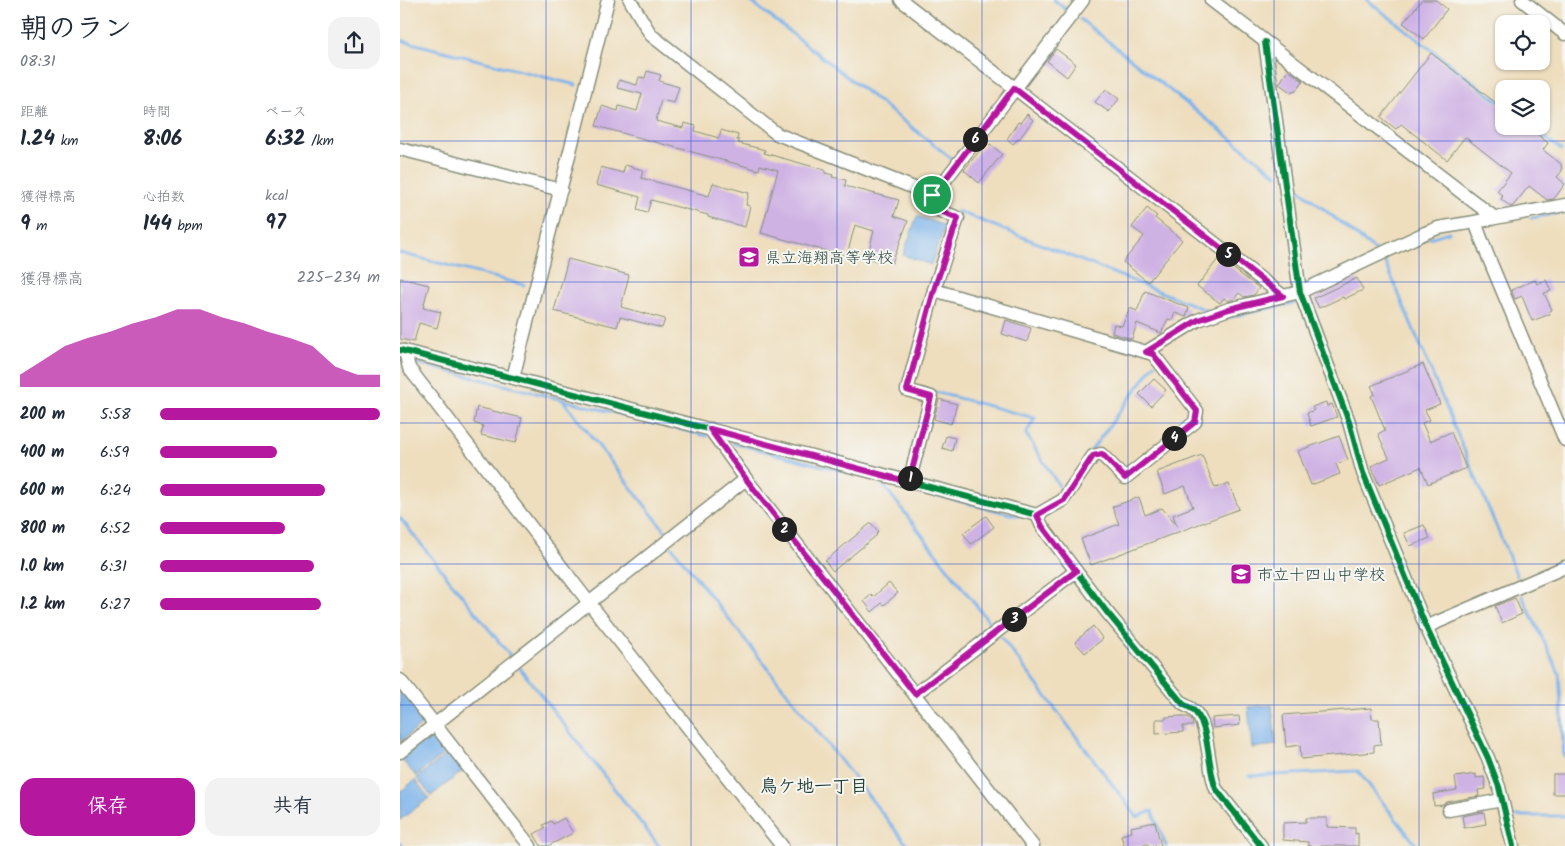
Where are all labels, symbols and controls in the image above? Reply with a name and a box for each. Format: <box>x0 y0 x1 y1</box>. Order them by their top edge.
text: 朝のラン <box>20 7 132 52</box>
map controls <box>1495 15 1550 135</box>
button: locate <box>1495 15 1550 70</box>
button: share <box>328 17 380 69</box>
text: 08:31 <box>20 49 56 74</box>
button: layers <box>1495 80 1550 135</box>
text: 距離 <box>20 101 48 123</box>
text: 時間 <box>143 101 171 123</box>
text: ペース <box>265 101 307 123</box>
text: 1.24 <box>20 123 55 156</box>
text: 8:06 <box>143 123 182 156</box>
text: 6:32 <box>265 123 306 156</box>
pin: 6 <box>962 126 988 152</box>
text: 6 <box>972 128 979 150</box>
text: km <box>55 130 78 152</box>
text: /km <box>306 130 334 152</box>
pin <box>911 174 953 216</box>
icon: arrive <box>918 181 946 209</box>
text: kcal <box>265 185 288 207</box>
text: 獲得標高 <box>20 186 76 208</box>
text: 心拍数 <box>143 186 185 208</box>
text: 97 <box>265 207 286 240</box>
text: 9 <box>20 208 31 241</box>
text: 144 <box>143 208 172 241</box>
text: m <box>31 215 47 237</box>
text: bpm <box>172 215 203 237</box>
pin: 5 <box>1216 242 1240 266</box>
text: 5 <box>1225 243 1232 265</box>
school or university icon: 県立海翔高等学校 <box>737 245 761 269</box>
place label: 県立海翔高等学校 <box>765 246 893 271</box>
text: 225–234 m <box>297 265 380 290</box>
text: 獲得標高 <box>20 267 84 292</box>
text: 200 m <box>20 402 65 427</box>
text: 5:58 <box>100 402 131 427</box>
pin: 4 <box>1162 426 1186 450</box>
text: 4 <box>1171 427 1178 449</box>
text: 400 m <box>20 440 64 465</box>
text: 6:59 <box>100 440 129 465</box>
pin: 1 <box>898 466 922 490</box>
text: 1 <box>908 467 913 489</box>
text: 600 m <box>20 478 64 503</box>
text: 6:24 <box>100 478 131 503</box>
text: 800 m <box>20 516 65 541</box>
text: 6:52 <box>100 516 131 541</box>
pin: 2 <box>772 516 796 542</box>
text: 2 <box>780 518 789 540</box>
text: 1.0 km <box>20 554 64 579</box>
text: 6:31 <box>100 554 127 579</box>
school or university icon: 市立十四山中学校 <box>1229 562 1253 586</box>
place label: 市立十四山中学校 <box>1257 563 1385 588</box>
text: 1.2 km <box>20 592 65 617</box>
text: 6:27 <box>100 592 130 617</box>
pin: 3 <box>1002 606 1026 632</box>
text: 3 <box>1011 608 1018 630</box>
district label: 鳥ケ地一丁目 <box>760 773 868 802</box>
button: 保存 <box>20 778 195 836</box>
button: 共有 <box>205 778 380 836</box>

